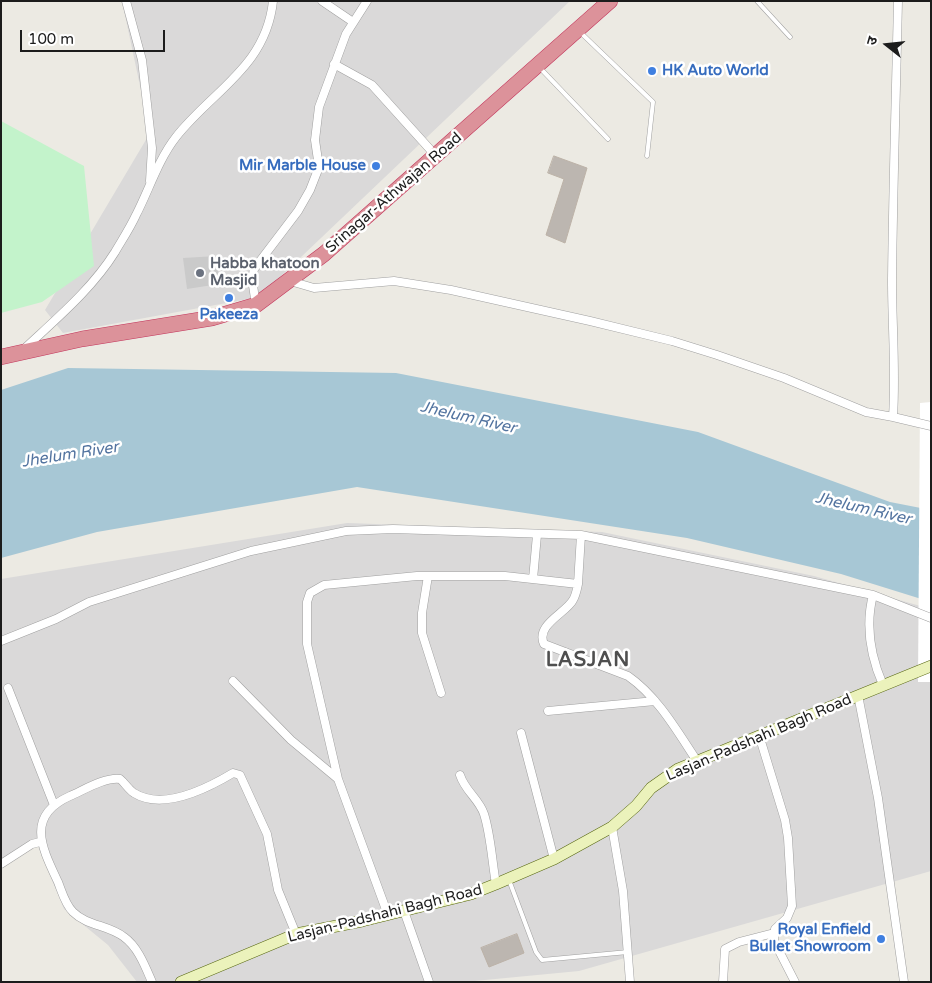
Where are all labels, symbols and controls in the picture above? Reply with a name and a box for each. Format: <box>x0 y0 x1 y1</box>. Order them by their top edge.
scale bar <box>22 20 168 52</box>
north arrow <box>862 20 912 70</box>
text: 100 m <box>28 30 74 48</box>
text: उ <box>863 34 881 47</box>
place label: HK Auto World <box>662 62 769 80</box>
marker: HK Auto World <box>646 65 658 77</box>
street label: Srinagar-Athwajan Road <box>322 129 466 257</box>
place label: Mir Marble House <box>239 157 366 175</box>
marker: Mir Marble House <box>370 160 382 172</box>
place label: Habba khatoon Masjid <box>210 255 320 290</box>
marker: Habba khatoon Masjid <box>194 267 206 279</box>
marker: Pakeeza <box>223 292 235 304</box>
place label: Pakeeza <box>199 306 259 324</box>
water label: Jhelum River <box>418 398 518 438</box>
water label: Jhelum River <box>20 438 120 472</box>
water label: Jhelum River <box>813 489 913 529</box>
district label: LASJAN <box>545 649 631 673</box>
street label: Lasjan-Padshahi Bagh Road <box>663 691 855 785</box>
street label: Lasjan-Padshahi Bagh Road <box>286 881 484 947</box>
place label: Royal Enfield Bullet Showroom <box>749 921 871 956</box>
marker: Royal Enfield Bullet Showroom <box>875 933 887 945</box>

